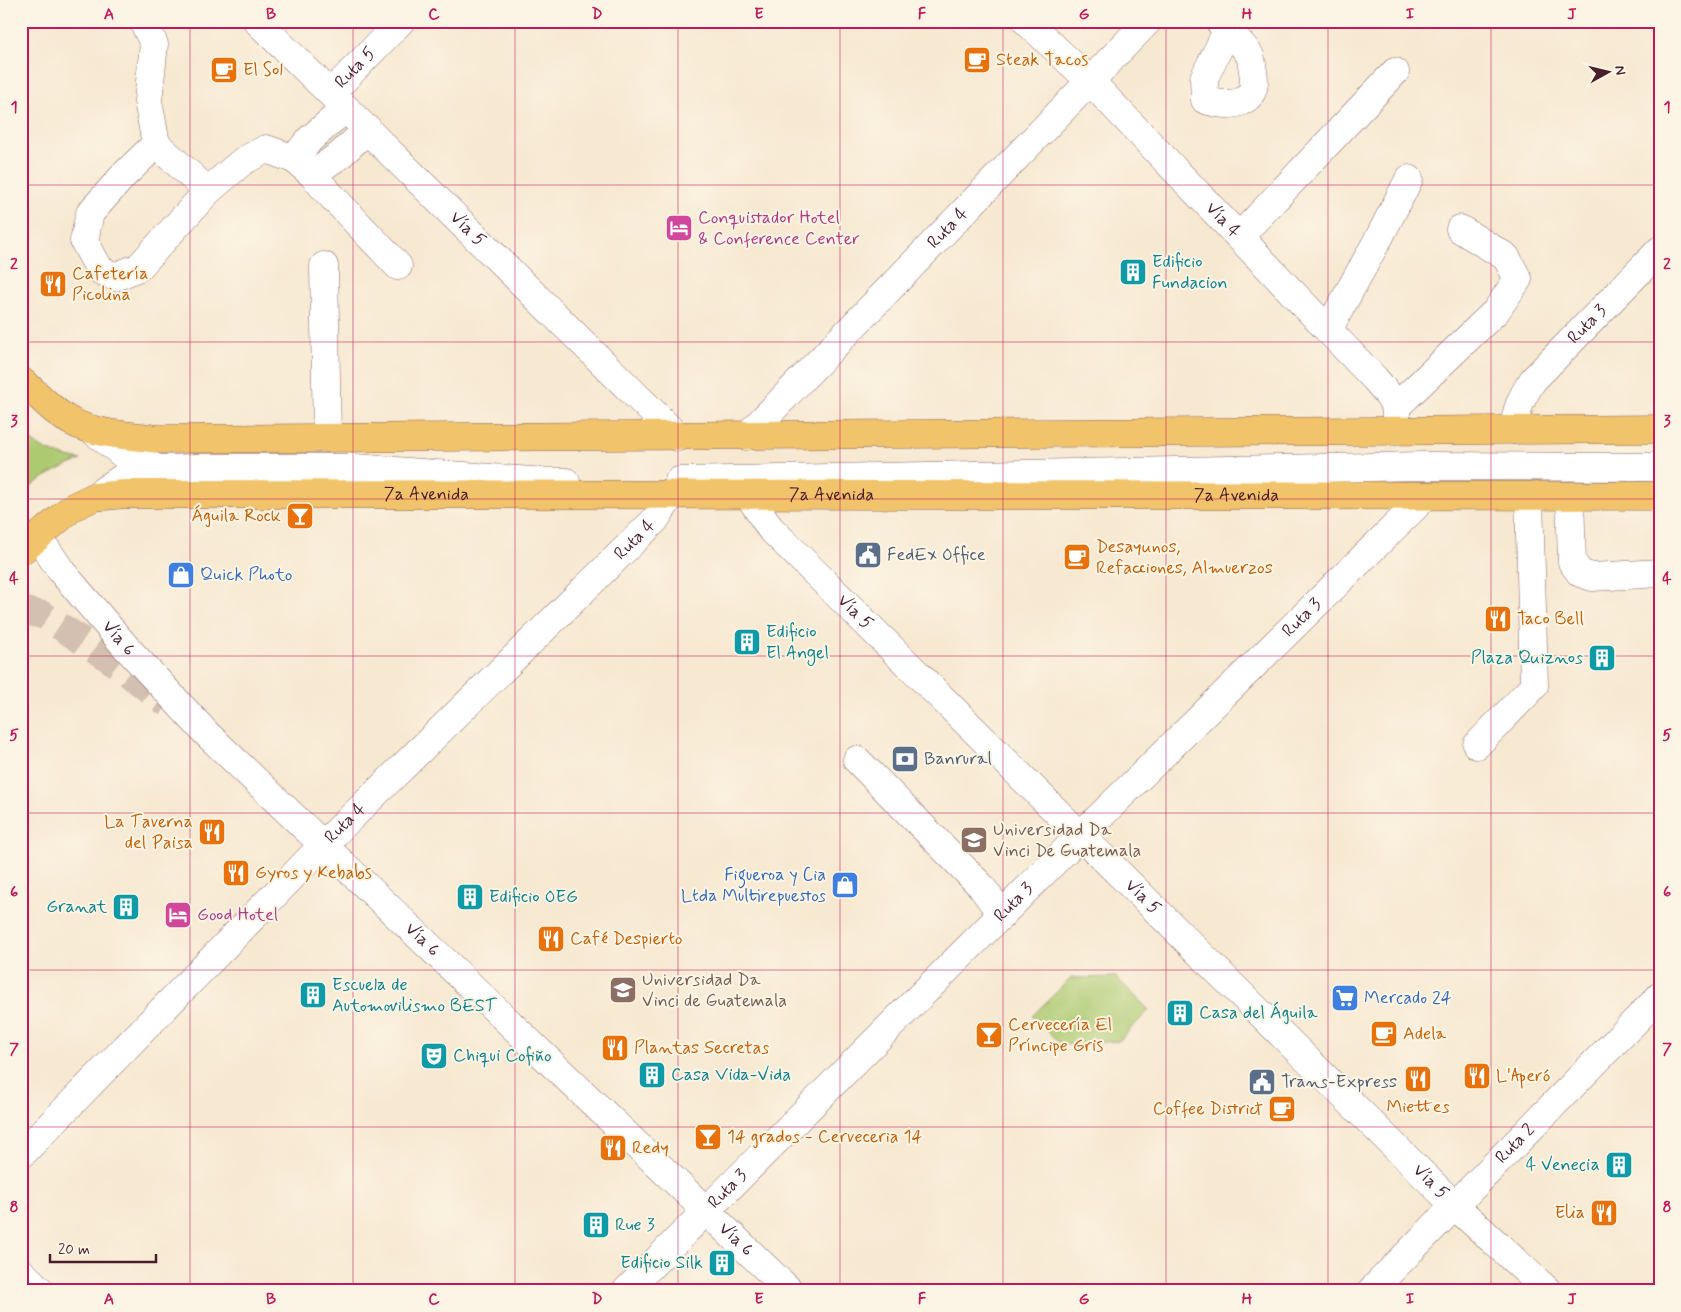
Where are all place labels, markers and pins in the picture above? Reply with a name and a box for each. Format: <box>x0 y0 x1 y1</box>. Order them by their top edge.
cafe icon: Steak Tacos <box>962 45 992 75</box>
place label: Steak Tacos <box>996 48 1088 72</box>
cafe icon: El Sol <box>209 55 239 85</box>
place label: El Sol <box>243 58 283 82</box>
place label: Conquistador Hotel & Conference Center <box>698 206 860 251</box>
hotel icon: Conquistador Hotel & Conference Center <box>664 213 694 243</box>
place label: Edificio Fundacion <box>1152 250 1228 295</box>
building icon: Edificio Fundacion <box>1118 257 1148 287</box>
place label: Cafetería Picolina <box>72 262 149 307</box>
restaurant icon: Cafetería Picolina <box>38 269 68 299</box>
bar icon: Águila Rock <box>285 501 315 531</box>
place label: Águila Rock <box>192 504 281 528</box>
place label: Desayunos, Refacciones, Almuerzos <box>1096 535 1273 580</box>
public building icon: FedEx Office <box>853 540 883 570</box>
cafe icon: Desayunos, Refacciones, Almuerzos <box>1062 542 1092 572</box>
place label: FedEx Office <box>887 543 986 567</box>
shop icon: Quick Photo <box>166 560 196 590</box>
place label: Quick Photo <box>200 563 293 587</box>
restaurant icon: Taco Bell <box>1483 604 1513 634</box>
place label: Taco Bell <box>1517 607 1584 631</box>
place label: Edificio El Angel <box>766 620 829 666</box>
building icon: Edificio El Angel <box>732 627 762 657</box>
building icon: Plaza Quiznos <box>1587 643 1617 673</box>
place label: Plaza Quiznos <box>1471 646 1583 670</box>
bank icon: Banrural <box>890 744 920 774</box>
place label: Banrural <box>924 747 992 771</box>
place label: La Taverna del Paisa <box>104 810 193 855</box>
restaurant icon: La Taverna del Paisa <box>197 817 227 847</box>
place label: Universidad Da Vinci De Guatemala <box>993 818 1141 863</box>
school or university icon: Universidad Da Vinci De Guatemala <box>959 825 989 855</box>
restaurant icon: Gyros y Kebabs <box>221 858 251 888</box>
place label: Gyros y Kebabs <box>255 861 372 885</box>
place label: Figueroa y Cia Ltda Multirepuestos <box>681 863 826 908</box>
shop icon: Figueroa y Cia Ltda Multirepuestos <box>830 870 860 900</box>
building icon: Edificio OEG <box>455 882 485 912</box>
place label: Edificio OEG <box>489 885 578 909</box>
building icon: Granat <box>111 892 141 922</box>
place label: Granat <box>46 895 107 919</box>
hotel icon: Good Hotel <box>163 900 193 930</box>
place label: Good Hotel <box>197 903 278 927</box>
restaurant icon: Café Despierto <box>536 924 566 954</box>
place label: Café Despierto <box>570 927 683 951</box>
place label: Universidad Da Vinci de Guatemala <box>642 968 787 1013</box>
place label: Escuela de Automovilismo BEST <box>332 973 497 1018</box>
school or university icon: Universidad Da Vinci de Guatemala <box>608 975 638 1005</box>
building icon: Escuela de Automovilismo BEST <box>298 980 328 1010</box>
supermarket icon: Mercado 24 <box>1330 983 1360 1013</box>
place label: Mercado 24 <box>1364 986 1452 1010</box>
building icon: Casa del Águila <box>1165 998 1195 1028</box>
place label: Casa del Águila <box>1199 1001 1318 1025</box>
place label: Cervecería El Príncipe Gris <box>1008 1013 1112 1058</box>
cafe icon: Adela <box>1369 1019 1399 1049</box>
bar icon: Cervecería El Príncipe Gris <box>974 1020 1004 1050</box>
place label: Adela <box>1403 1022 1447 1046</box>
restaurant icon: Plantas Secretas <box>600 1033 630 1063</box>
place label: Plantas Secretas <box>634 1036 769 1060</box>
theatre icon: Chiqui Cofiño <box>419 1041 449 1071</box>
place label: Chiqui Cofiño <box>453 1044 552 1068</box>
building icon: Casa Vida-Vida <box>637 1060 667 1090</box>
restaurant icon: L'Aperó <box>1462 1061 1492 1091</box>
place label: Casa Vida-Vida <box>671 1063 791 1087</box>
restaurant icon: Miettes <box>1403 1064 1433 1094</box>
place label: L'Aperó <box>1496 1064 1550 1089</box>
public building icon: Trans-Express <box>1247 1067 1277 1097</box>
place label: Trans-Express <box>1281 1070 1397 1094</box>
cafe icon: Coffee District <box>1267 1094 1297 1124</box>
place label: Miettes <box>1386 1095 1450 1119</box>
place label: Coffee District <box>1153 1097 1264 1121</box>
bar icon: 14 grados - Cerveceria 14 <box>693 1122 723 1152</box>
place label: 14 grados - Cerveceria 14 <box>727 1125 923 1149</box>
restaurant icon: Redy <box>598 1133 628 1163</box>
place label: Redy <box>632 1136 669 1160</box>
building icon: 4 Venecia <box>1604 1150 1634 1180</box>
place label: 4 Venecia <box>1526 1153 1600 1177</box>
restaurant icon: Elia <box>1589 1198 1619 1228</box>
place label: Elia <box>1555 1201 1585 1225</box>
building icon: Rue 3 <box>581 1210 611 1240</box>
place label: Rue 3 <box>615 1213 655 1237</box>
building icon: Edificio Silk <box>707 1248 737 1278</box>
place label: Edificio Silk <box>620 1251 703 1275</box>

